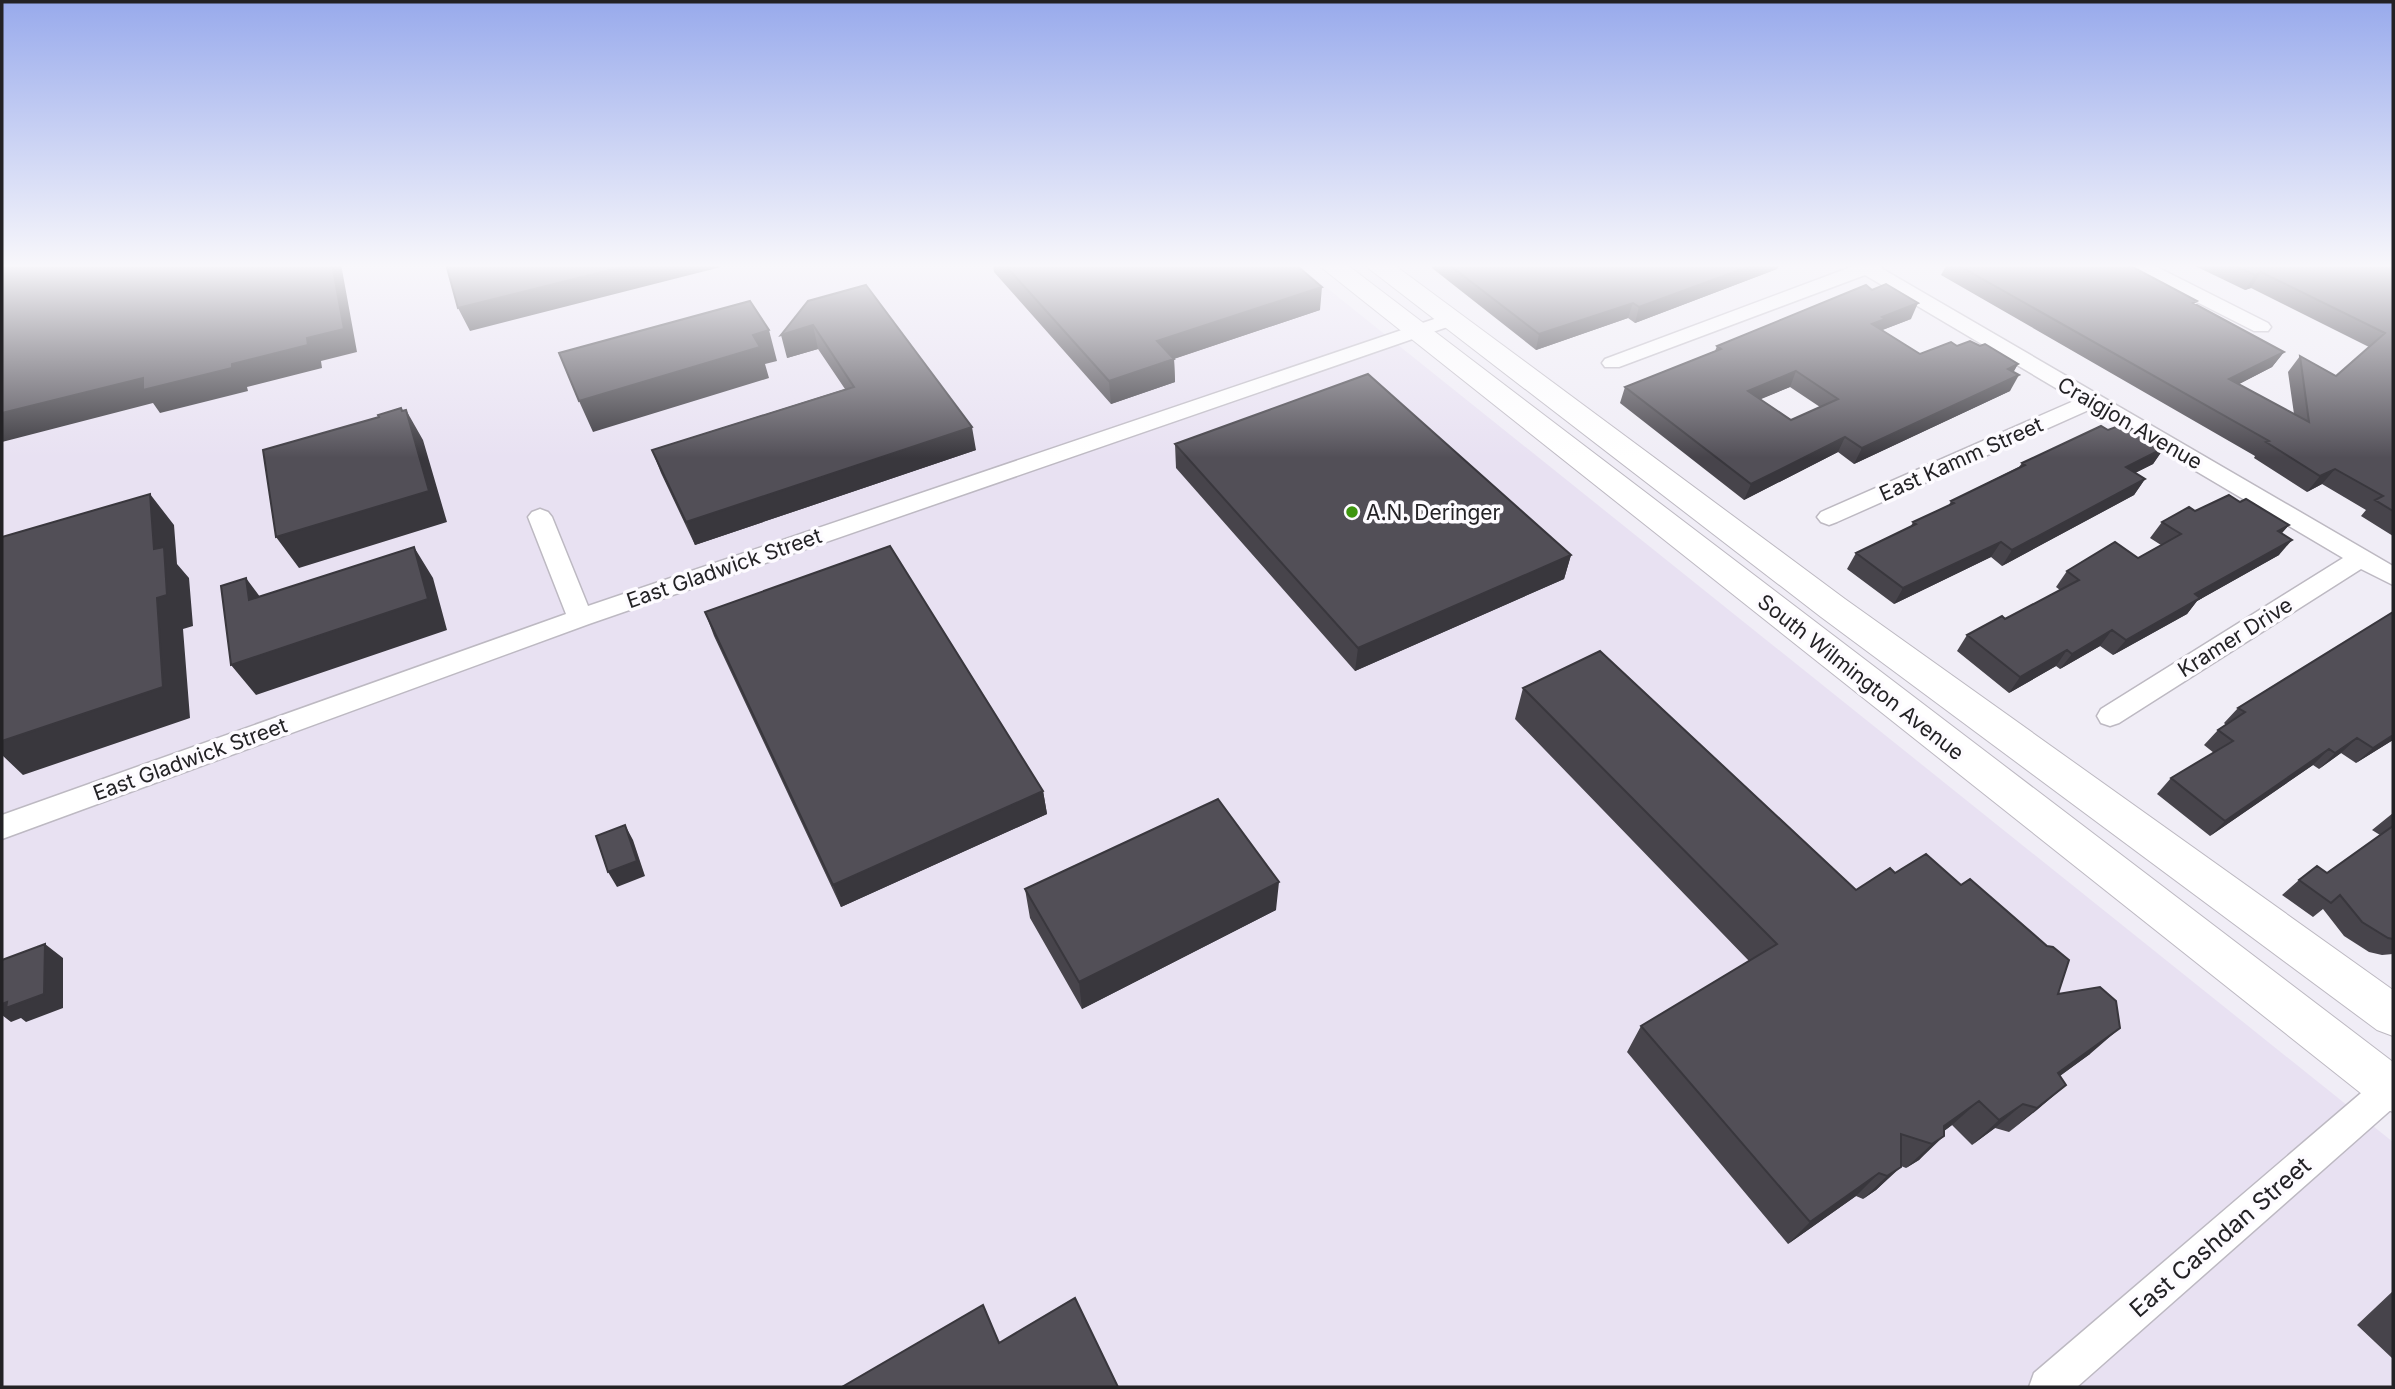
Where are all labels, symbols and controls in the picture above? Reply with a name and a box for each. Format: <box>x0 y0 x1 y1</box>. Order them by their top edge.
street label: Craigjon Avenue <box>2053 371 2207 475</box>
street label: East Kamm Street <box>1875 412 2047 506</box>
place label: A.N. Deringer <box>1366 500 1501 525</box>
marker: A.N. Deringer <box>1344 504 1360 520</box>
street label: East Gladwick Street <box>623 523 825 613</box>
street label: South Wilmington Avenue <box>1753 589 1969 765</box>
street label: Kramer Drive <box>2173 592 2297 682</box>
street label: East Gladwick Street <box>90 712 291 806</box>
street label: East Cashdan Street <box>2124 1151 2316 1323</box>

